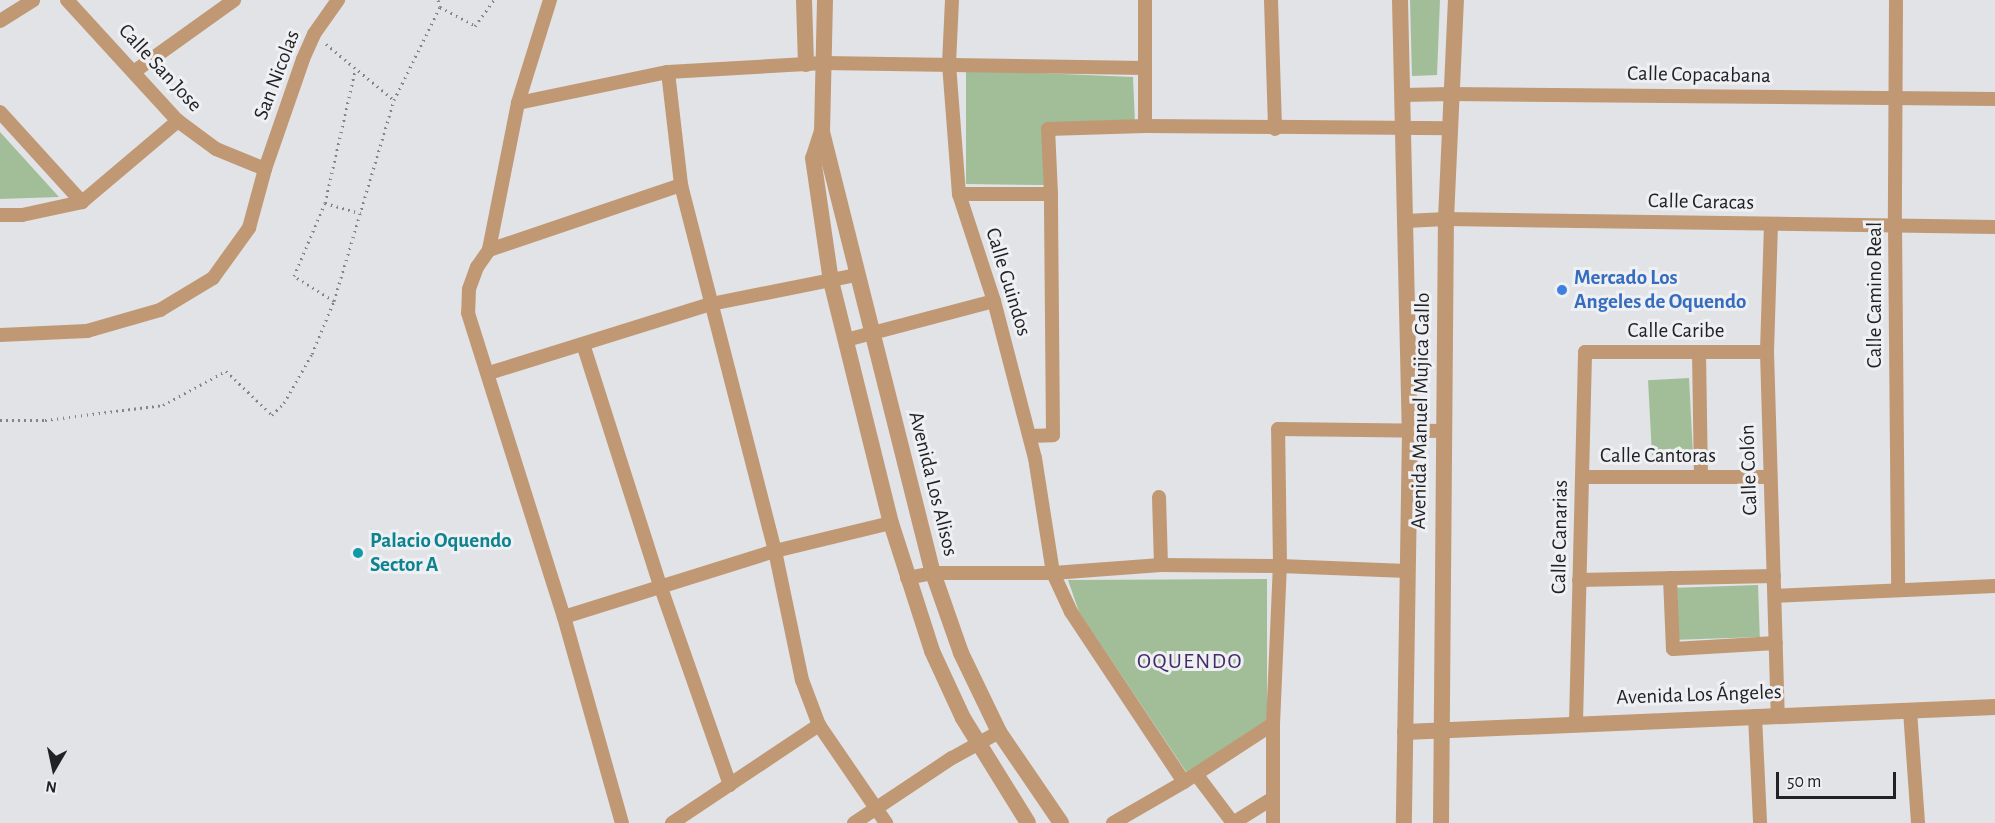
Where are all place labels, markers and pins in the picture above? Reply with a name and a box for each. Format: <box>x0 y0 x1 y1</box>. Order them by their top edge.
place label: Mercado Los Angeles de Oquendo <box>1574 265 1746 315</box>
marker: Mercado Los Angeles de Oquendo <box>1555 283 1569 297</box>
place label: Palacio Oquendo Sector A <box>370 528 512 578</box>
marker: Palacio Oquendo Sector A <box>351 546 365 560</box>

